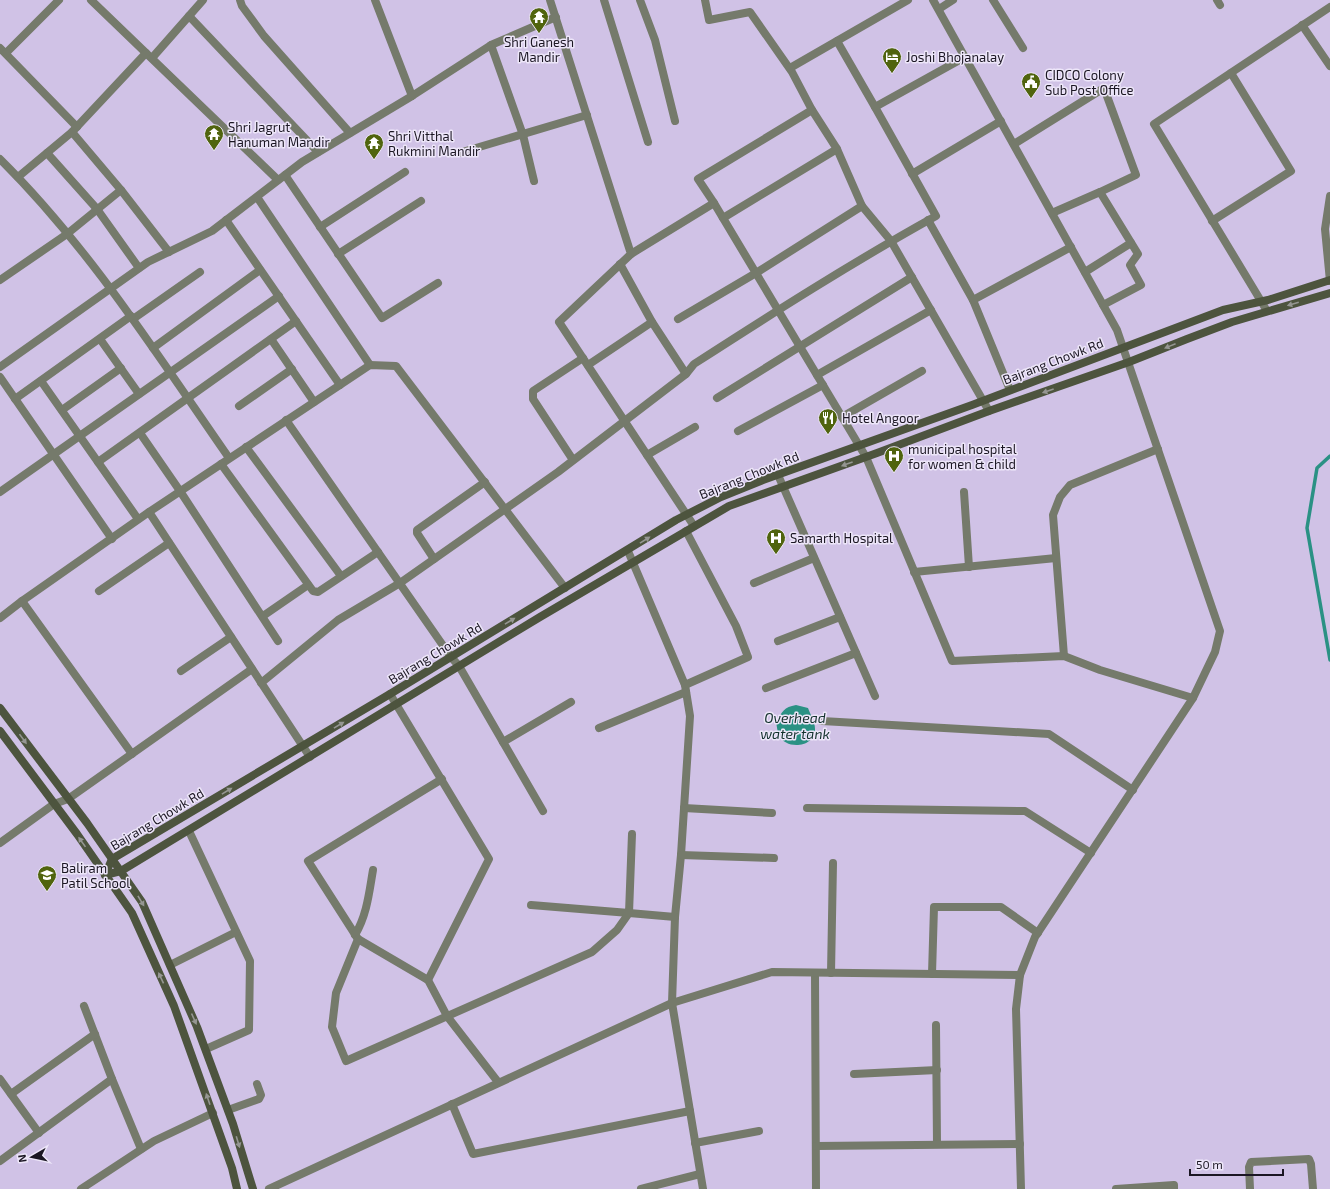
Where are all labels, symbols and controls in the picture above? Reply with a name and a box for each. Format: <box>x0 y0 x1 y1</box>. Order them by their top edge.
temple icon: Shri Ganesh Mandir <box>528 6 550 34</box>
place label: Shri Ganesh Mandir <box>504 34 574 65</box>
hotel icon: Joshi Bhojanalay <box>881 46 903 74</box>
place label: Joshi Bhojanalay <box>906 49 1004 65</box>
place label: CIDCO Colony Sub Post Office <box>1045 67 1133 98</box>
public building icon: CIDCO Colony Sub Post Office <box>1020 71 1042 99</box>
place label: Shri Jagrut Hanuman Mandir <box>228 119 330 150</box>
temple icon: Shri Jagrut Hanuman Mandir <box>203 123 225 151</box>
place label: Shri Vitthal Rukmini Mandir <box>388 128 480 159</box>
temple icon: Shri Vitthal Rukmini Mandir <box>363 132 385 160</box>
one-way arrow <box>1286 301 1298 307</box>
street label: Bajrang Chowk Rd <box>1000 334 1106 388</box>
one-way arrow <box>1163 343 1175 349</box>
one-way arrow <box>1041 388 1053 394</box>
restaurant icon: Hotel Angoor <box>817 407 839 435</box>
place label: Hotel Angoor <box>842 410 919 426</box>
place label: municipal hospital for women & child <box>908 441 1017 472</box>
hospital icon: municipal hospital for women & child <box>883 445 905 473</box>
street label: Bajrang Chowk Rd <box>697 448 801 502</box>
one-way arrow <box>840 461 852 467</box>
hospital icon: Samarth Hospital <box>765 527 787 555</box>
place label: Samarth Hospital <box>790 530 893 546</box>
one-way arrow <box>639 536 651 543</box>
one-way arrow <box>504 618 516 625</box>
street label: Bajrang Chowk Rd <box>385 619 485 687</box>
water label: Overhead water tank <box>760 709 830 742</box>
one-way arrow <box>333 721 345 728</box>
one-way arrow <box>19 734 27 745</box>
street label: Bajrang Chowk Rd <box>107 785 207 853</box>
one-way arrow <box>221 788 233 795</box>
one-way arrow <box>78 836 86 847</box>
place label: Baliram Patil School <box>61 860 130 891</box>
school or university icon: Baliram Patil School <box>36 864 58 892</box>
one-way arrow <box>137 895 144 907</box>
one-way arrow <box>158 972 164 983</box>
one-way arrow <box>191 1014 197 1025</box>
one-way arrow <box>205 1092 211 1104</box>
one-way arrow <box>235 1136 241 1148</box>
north arrow <box>12 1137 52 1177</box>
scale bar <box>1190 1151 1283 1177</box>
text: N <box>15 1154 29 1164</box>
text: 50 m <box>1196 1157 1223 1171</box>

